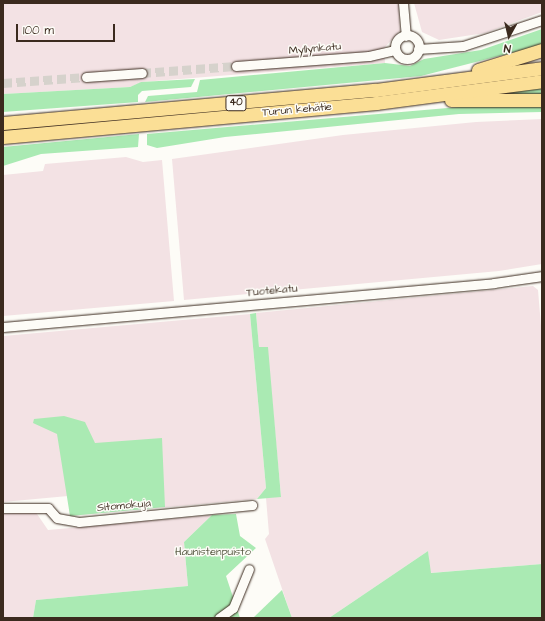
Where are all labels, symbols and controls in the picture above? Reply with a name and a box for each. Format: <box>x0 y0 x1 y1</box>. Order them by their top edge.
scale bar <box>18 16 117 42</box>
north arrow <box>489 16 529 56</box>
text: 100 m <box>23 22 54 39</box>
street label: Myllynkatu <box>288 40 342 58</box>
text: N <box>503 40 512 56</box>
road number: 40 <box>225 95 247 111</box>
street label: Turun kehätie <box>262 100 332 120</box>
street label: Tuotekatu <box>246 282 298 300</box>
street label: Sitomokuja <box>97 497 151 515</box>
park label: Haunistenpuisto <box>175 545 251 559</box>

